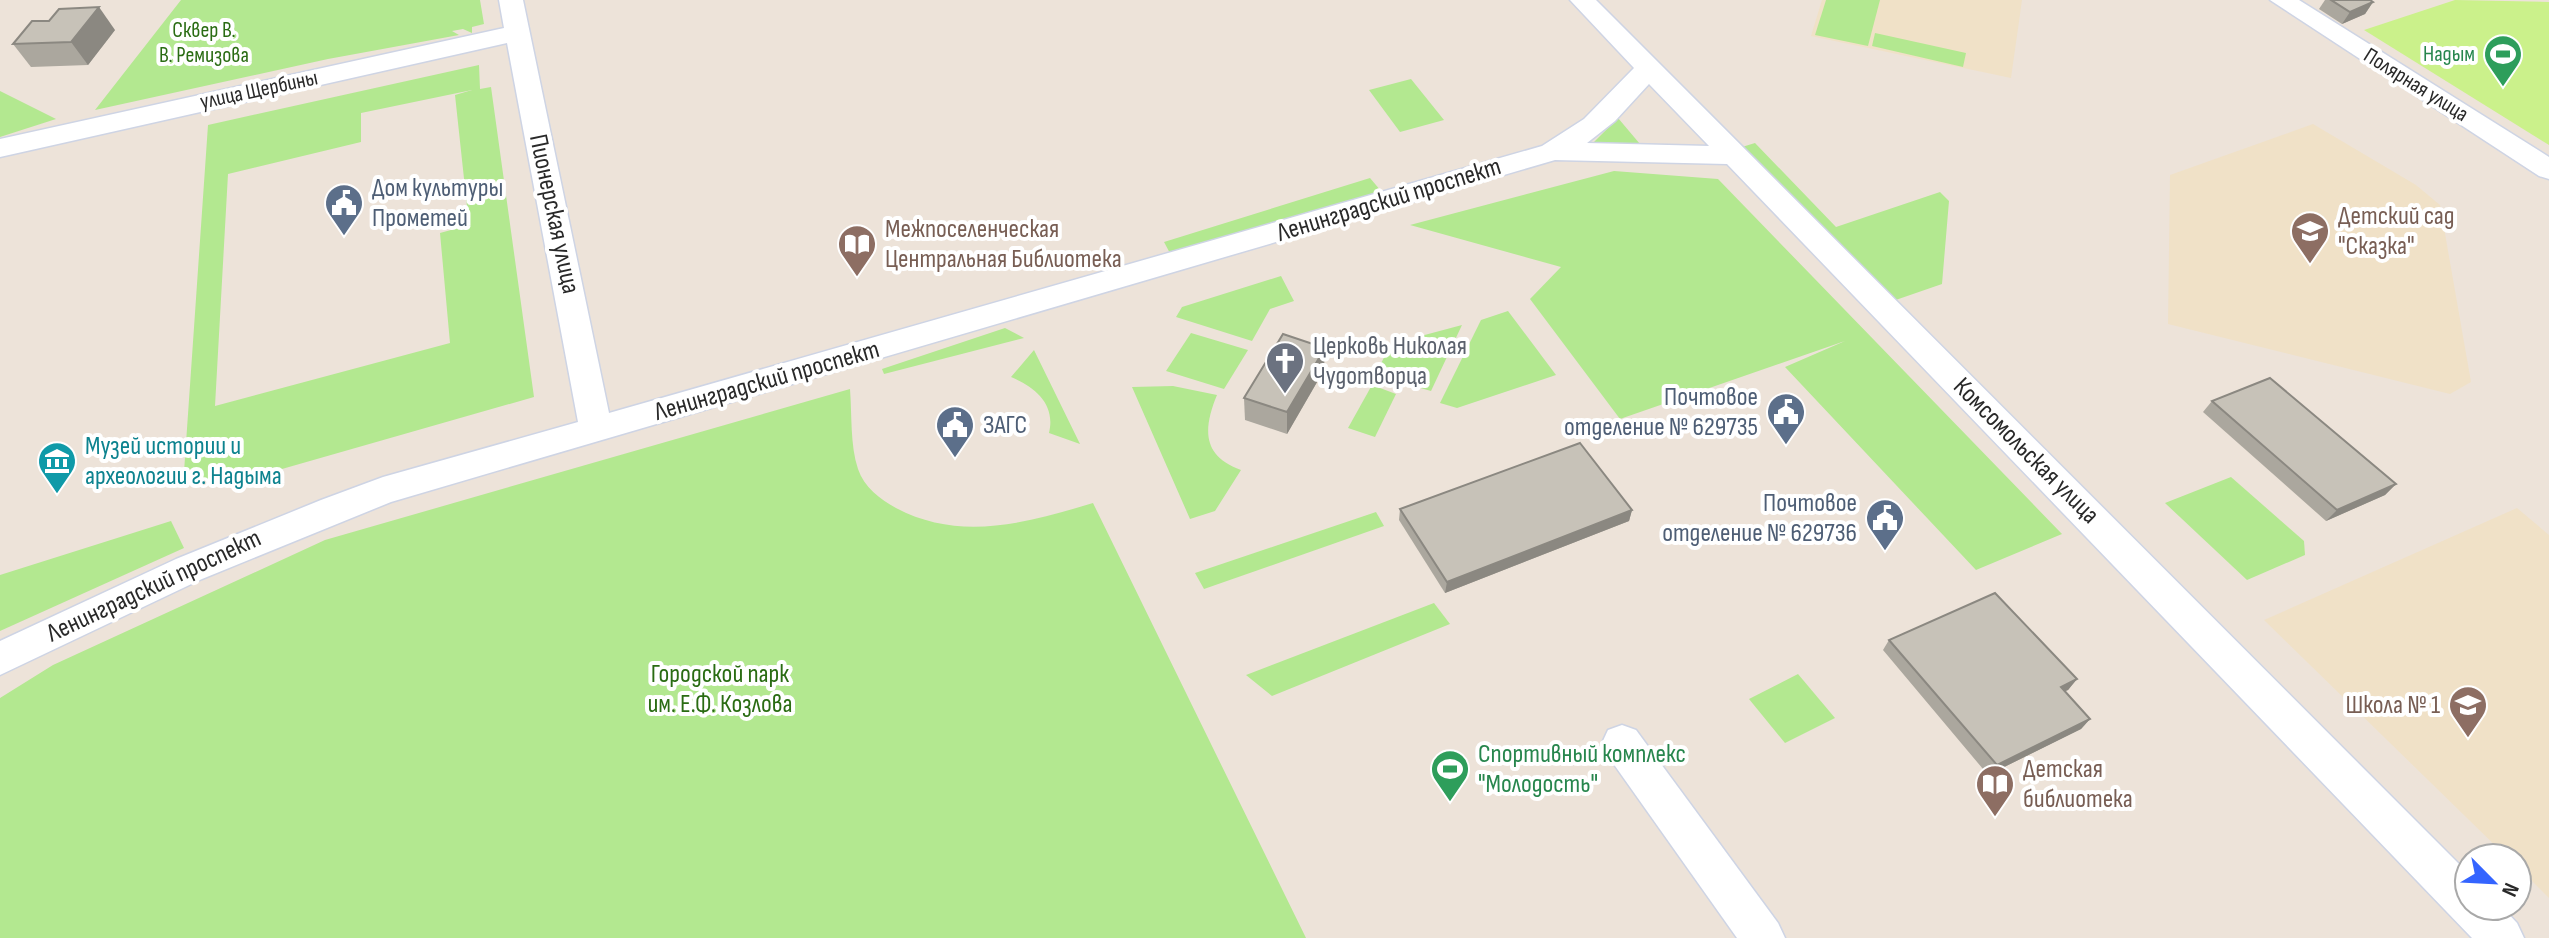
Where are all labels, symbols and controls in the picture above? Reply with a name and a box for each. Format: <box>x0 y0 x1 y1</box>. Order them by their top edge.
park label: Сквер В. В. Ремизова <box>159 17 249 69</box>
sports icon: Надым <box>2482 33 2524 88</box>
place label: Надым <box>2423 41 2475 68</box>
street label: Полярная улица <box>2359 42 2473 128</box>
street label: улица Щербины <box>198 64 320 116</box>
street label: Пионерская улица <box>522 132 586 296</box>
street label: Ленинградский проспект <box>1272 151 1505 249</box>
place label: Дом культуры Прометей <box>372 173 503 234</box>
public building icon: Дом культуры Прометей <box>323 182 365 237</box>
place label: Детский сад "Сказка" <box>2338 201 2455 262</box>
school or university icon: Детский сад "Сказка" <box>2289 210 2331 265</box>
place label: Межпоселенческая Центральная Библиотека <box>885 214 1122 275</box>
library icon: Межпоселенческая Центральная Библиотека <box>836 223 878 278</box>
place label: Церковь Николая Чудотворца <box>1313 331 1467 392</box>
street label: Ленинградский проспект <box>650 334 883 428</box>
church icon: Церковь Николая Чудотворца <box>1264 340 1306 395</box>
street label: Комсомольская улица <box>1947 372 2105 530</box>
place label: Почтовое отделение № 629735 <box>1564 382 1758 443</box>
public building icon: Почтовое отделение № 629735 <box>1765 391 1807 446</box>
public building icon: ЗАГС <box>934 404 976 459</box>
place label: ЗАГС <box>983 410 1027 441</box>
place label: Музей истории и археологии г. Надыма <box>85 431 282 492</box>
museum icon: Музей истории и археологии г. Надыма <box>36 440 78 495</box>
place label: Почтовое отделение № 629736 <box>1662 488 1857 549</box>
public building icon: Почтовое отделение № 629736 <box>1864 497 1906 552</box>
street label: Ленинградский проспект <box>41 523 266 650</box>
park label: Городской парк им. Е.Ф. Козлова <box>647 659 793 720</box>
school or university icon: Школа № 1 <box>2447 684 2489 739</box>
place label: Школа № 1 <box>2345 690 2440 721</box>
place label: Спортивный комплекс "Молодость" <box>1478 739 1686 800</box>
sports icon: Спортивный комплекс "Молодость" <box>1429 748 1471 803</box>
place label: Детская библиотека <box>2023 754 2133 815</box>
library icon: Детская библиотека <box>1974 763 2016 818</box>
north arrow <box>2453 842 2533 922</box>
text: N <box>2495 879 2525 900</box>

